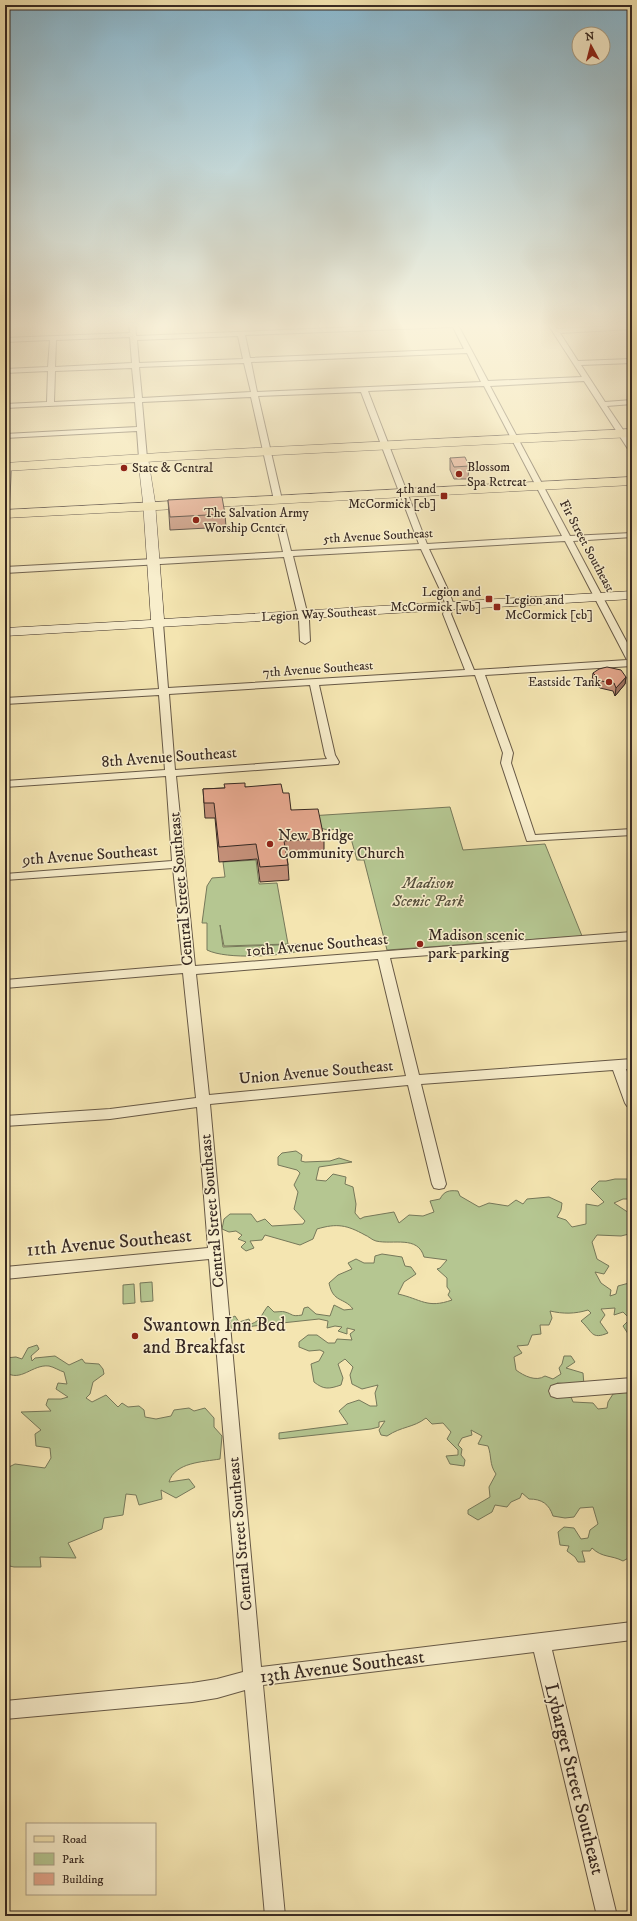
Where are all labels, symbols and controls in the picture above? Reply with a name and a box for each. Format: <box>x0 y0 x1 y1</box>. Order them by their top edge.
north arrow <box>571 26 611 66</box>
text: N <box>585 30 595 45</box>
place label: Blossom Spa Retreat <box>467 459 527 490</box>
place label: State & Central <box>132 460 213 476</box>
marker: State & Central <box>119 463 129 473</box>
marker: Blossom Spa Retreat <box>454 469 464 479</box>
place label: 4th and McCormick [eb] <box>348 481 437 512</box>
marker: 4th and McCormick [eb] <box>439 491 449 501</box>
street label: Fir Street Southeast <box>556 497 618 595</box>
place label: The Salvation Army Worship Center <box>203 505 309 536</box>
marker: The Salvation Army Worship Center <box>191 515 201 525</box>
street label: 5th Avenue Southeast <box>323 525 433 547</box>
place label: Legion and McCormick [wb] <box>390 584 482 615</box>
place label: Legion and McCormick [eb] <box>505 592 593 623</box>
marker: Legion and McCormick [wb] <box>484 594 494 604</box>
marker: Legion and McCormick [eb] <box>492 602 502 612</box>
street label: Legion Way Southeast <box>261 603 377 625</box>
street label: 7th Avenue Southeast <box>262 657 374 681</box>
place label: Eastside Tank <box>528 674 602 690</box>
marker: Eastside Tank <box>604 677 614 687</box>
street label: 8th Avenue Southeast <box>101 742 237 772</box>
street label: Central Street Southeast <box>164 811 198 967</box>
place label: New Bridge Community Church <box>278 825 405 863</box>
marker: New Bridge Community Church <box>265 839 275 849</box>
street label: 9th Avenue Southeast <box>21 840 158 870</box>
park label: Madison Scenic Park <box>391 873 464 911</box>
place label: Madison scenic park parking <box>427 925 525 963</box>
street label: 10th Avenue Southeast <box>245 929 389 961</box>
marker: Madison scenic park parking <box>415 939 425 949</box>
street label: Union Avenue Southeast <box>238 1055 394 1089</box>
street label: Central Street Southeast <box>195 1133 229 1289</box>
street label: 11th Avenue Southeast <box>25 1224 193 1262</box>
place label: Swantown Inn Bed and Breakfast <box>143 1314 286 1359</box>
marker: Swantown Inn Bed and Breakfast <box>130 1331 140 1341</box>
street label: Central Street Southeast <box>223 1456 257 1612</box>
street label: 13th Avenue Southeast <box>258 1645 426 1689</box>
street label: Lybarger Street Southeast <box>539 1681 609 1877</box>
legend <box>26 1823 156 1895</box>
text: Road <box>62 1832 87 1847</box>
text: Park <box>62 1852 84 1867</box>
text: Building <box>62 1872 103 1887</box>

